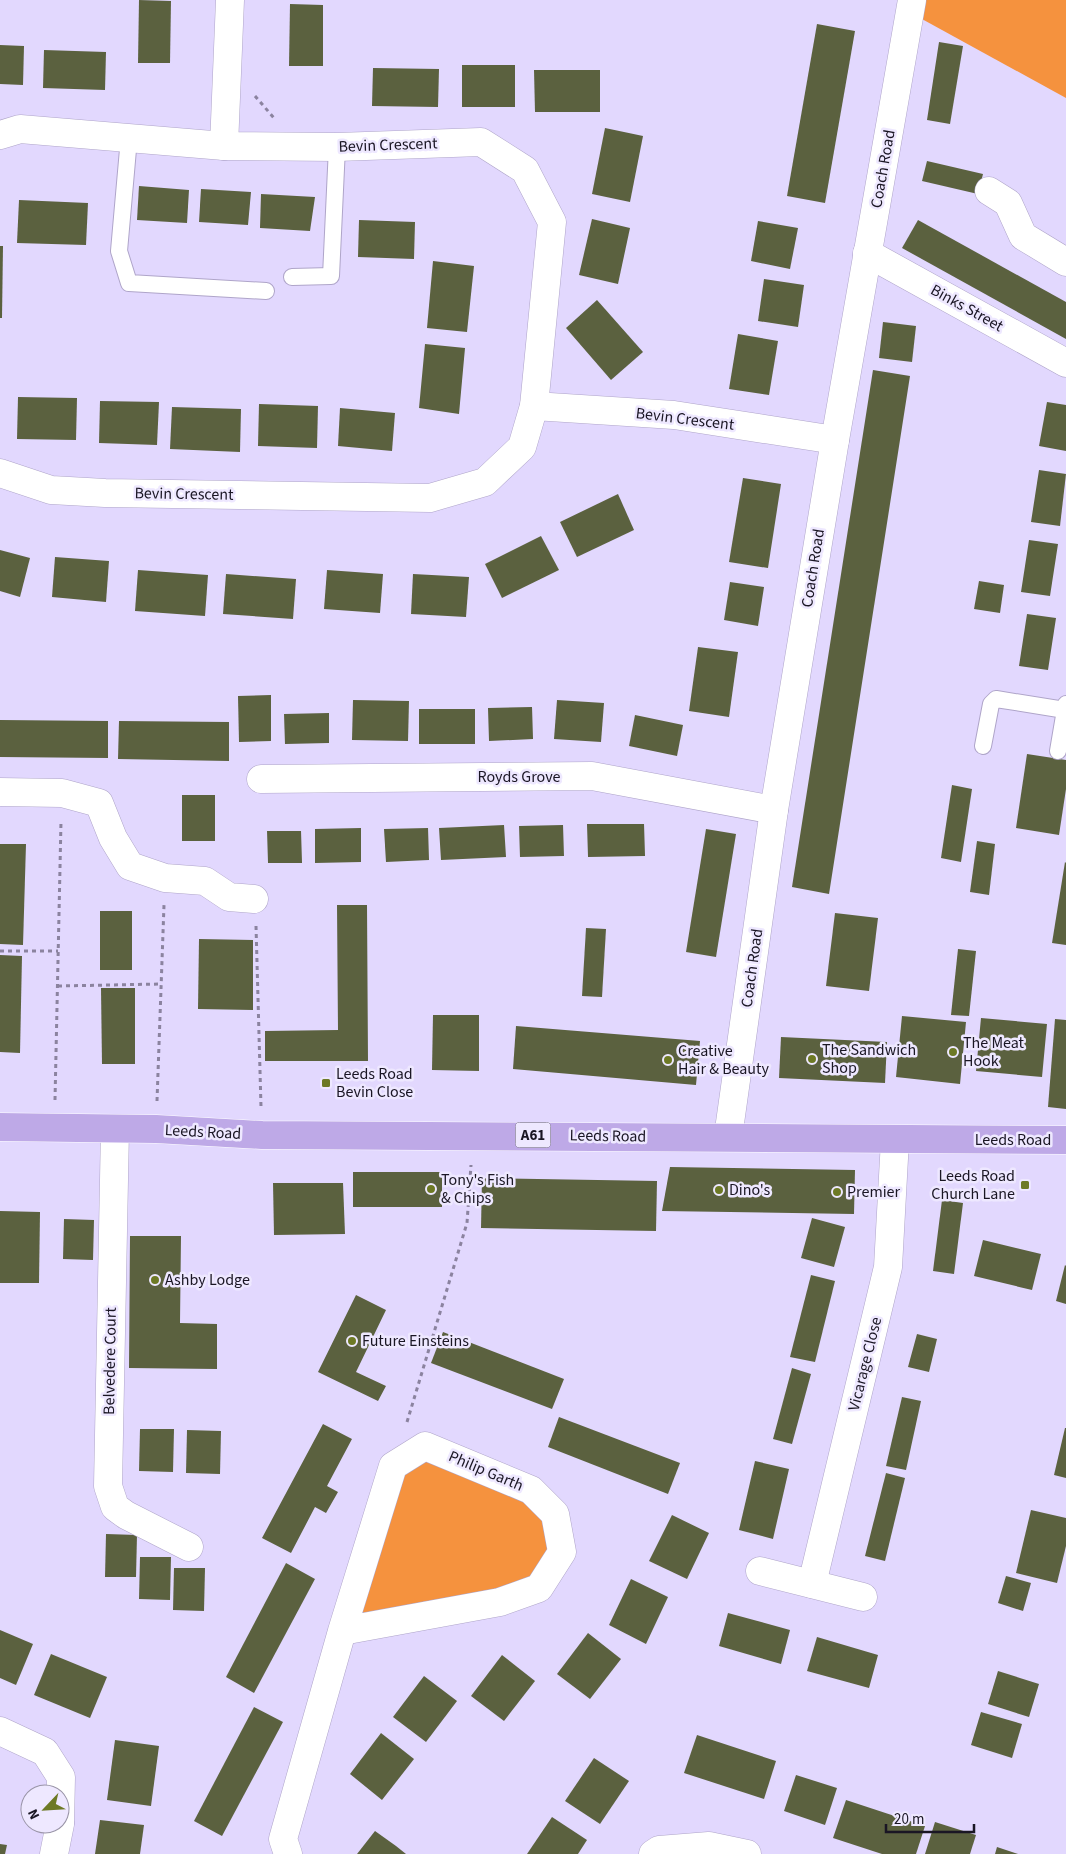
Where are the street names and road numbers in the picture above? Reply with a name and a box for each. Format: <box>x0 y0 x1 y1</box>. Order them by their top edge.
street label: Coach Road <box>865 128 901 210</box>
street label: Bevin Crescent <box>338 132 438 158</box>
street label: Binks Street <box>927 279 1008 337</box>
street label: Bevin Crescent <box>635 402 736 436</box>
street label: Bevin Crescent <box>134 482 234 506</box>
street label: Coach Road <box>796 527 830 609</box>
street label: Royds Grove <box>478 766 561 788</box>
street label: Coach Road <box>736 927 768 1009</box>
street label: Leeds Road <box>164 1119 242 1145</box>
road number: A61 <box>516 1122 550 1148</box>
street label: Leeds Road <box>570 1124 646 1148</box>
street label: Leeds Road <box>975 1129 1051 1151</box>
street label: Belvedere Court <box>98 1306 122 1415</box>
street label: Vicarage Close <box>843 1315 887 1413</box>
street label: Philip Garth <box>445 1445 527 1497</box>

